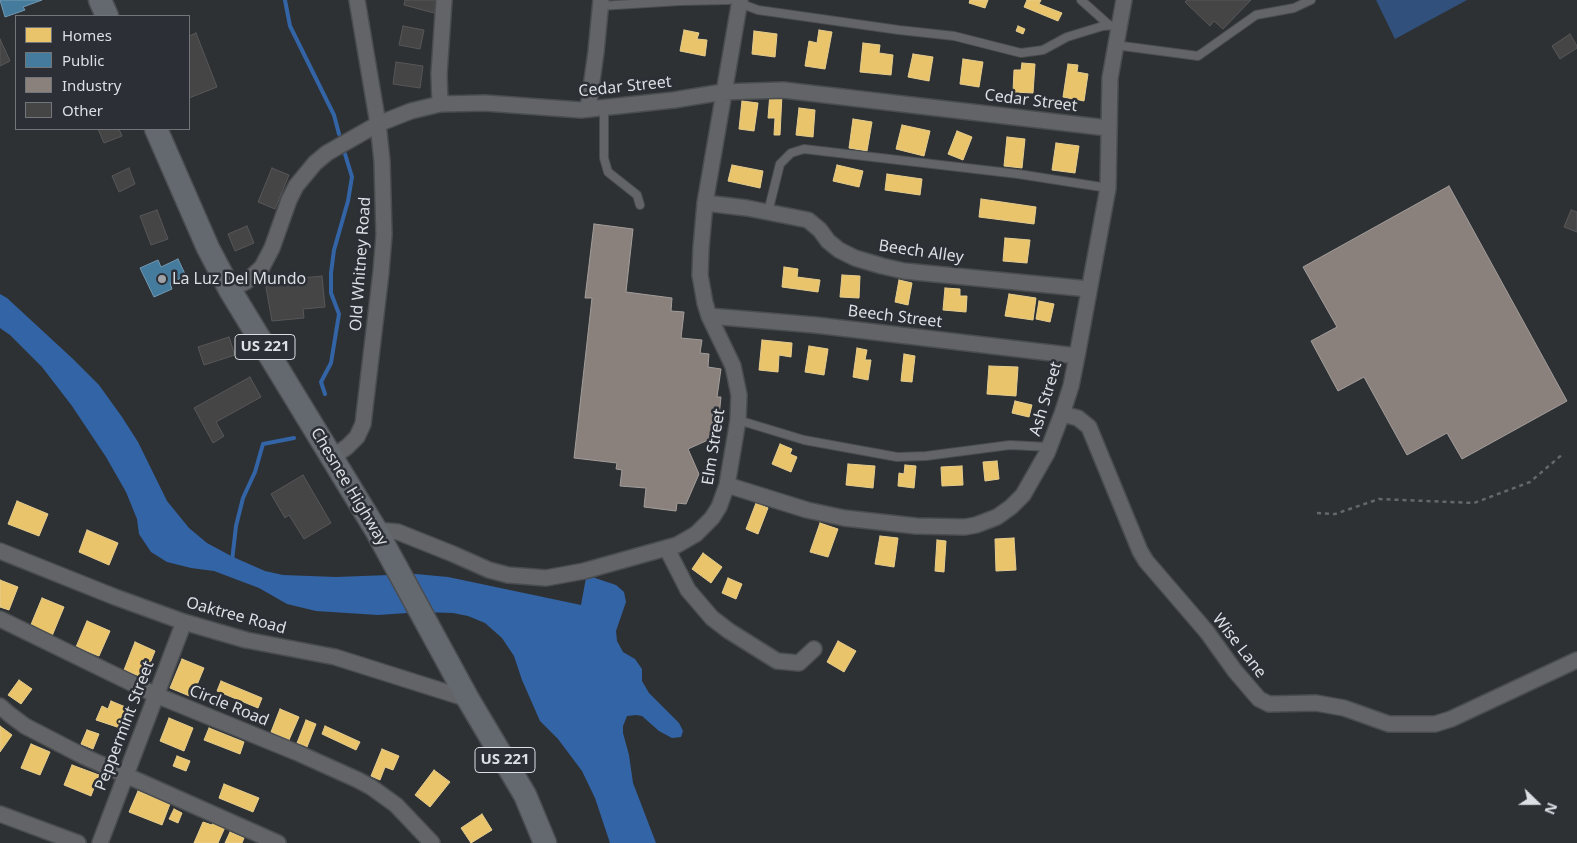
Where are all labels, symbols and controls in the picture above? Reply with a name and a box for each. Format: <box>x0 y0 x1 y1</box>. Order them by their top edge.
legend <box>15 15 190 130</box>
text: Homes <box>62 25 112 45</box>
text: Public <box>62 50 105 70</box>
street label: Cedar Street <box>578 73 672 101</box>
text: Industry <box>62 75 121 95</box>
street label: Cedar Street <box>983 86 1079 116</box>
text: Other <box>62 100 103 120</box>
street label: Old Whitney Road <box>347 196 375 332</box>
street label: Beech Alley <box>877 237 965 267</box>
place label: La Luz Del Mundo <box>172 269 306 289</box>
marker: La Luz Del Mundo <box>156 273 168 285</box>
street label: Beech Street <box>847 302 943 332</box>
road number: US 221 <box>235 334 295 360</box>
street label: Ash Street <box>1026 360 1066 438</box>
street label: Elm Street <box>699 408 729 486</box>
street label: Chesnee Highway <box>306 425 392 549</box>
street label: Oaktree Road <box>184 593 288 639</box>
street label: Wise Lane <box>1208 610 1270 682</box>
street label: Peppermint Street <box>91 658 159 794</box>
street label: Circle Road <box>186 681 272 731</box>
road number: US 221 <box>475 748 535 772</box>
north arrow <box>1512 778 1562 828</box>
text: N <box>1540 800 1562 818</box>

